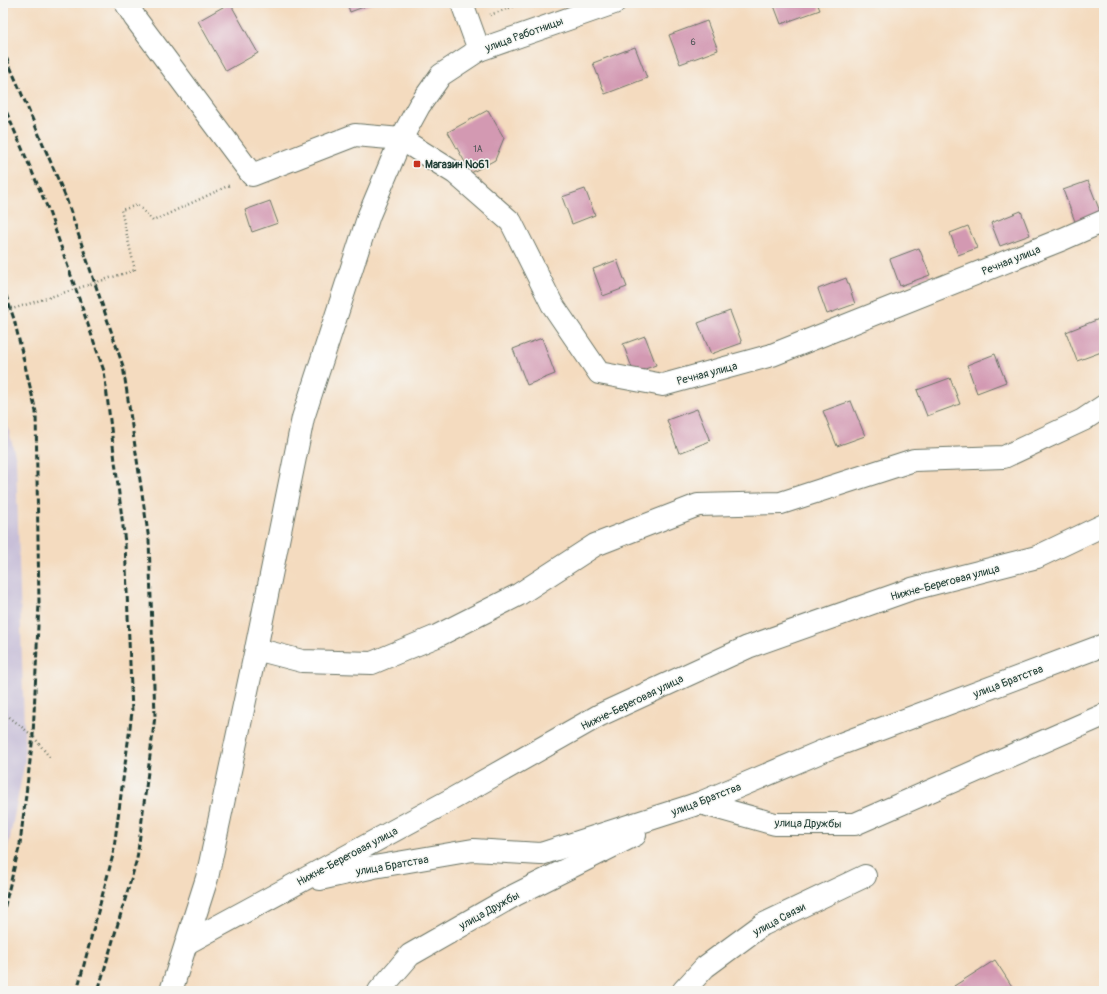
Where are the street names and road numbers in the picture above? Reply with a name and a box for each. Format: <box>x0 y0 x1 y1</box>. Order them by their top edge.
street label: улица Работницы <box>482 14 565 55</box>
street label: Речная улица <box>980 243 1042 278</box>
street label: Речная улица <box>676 359 739 388</box>
street label: Нижне-Береговая улица <box>889 562 1001 603</box>
street label: улица Братства <box>971 662 1045 701</box>
street label: Нижне-Береговая улица <box>579 672 686 733</box>
street label: улица Братства <box>669 780 743 819</box>
street label: улица Дружбы <box>774 816 841 831</box>
street label: Нижне-Береговая улица <box>295 824 400 889</box>
street label: улица Братства <box>354 853 429 878</box>
street label: улица Дружбы <box>456 889 522 933</box>
street label: улица Связи <box>750 900 808 939</box>

